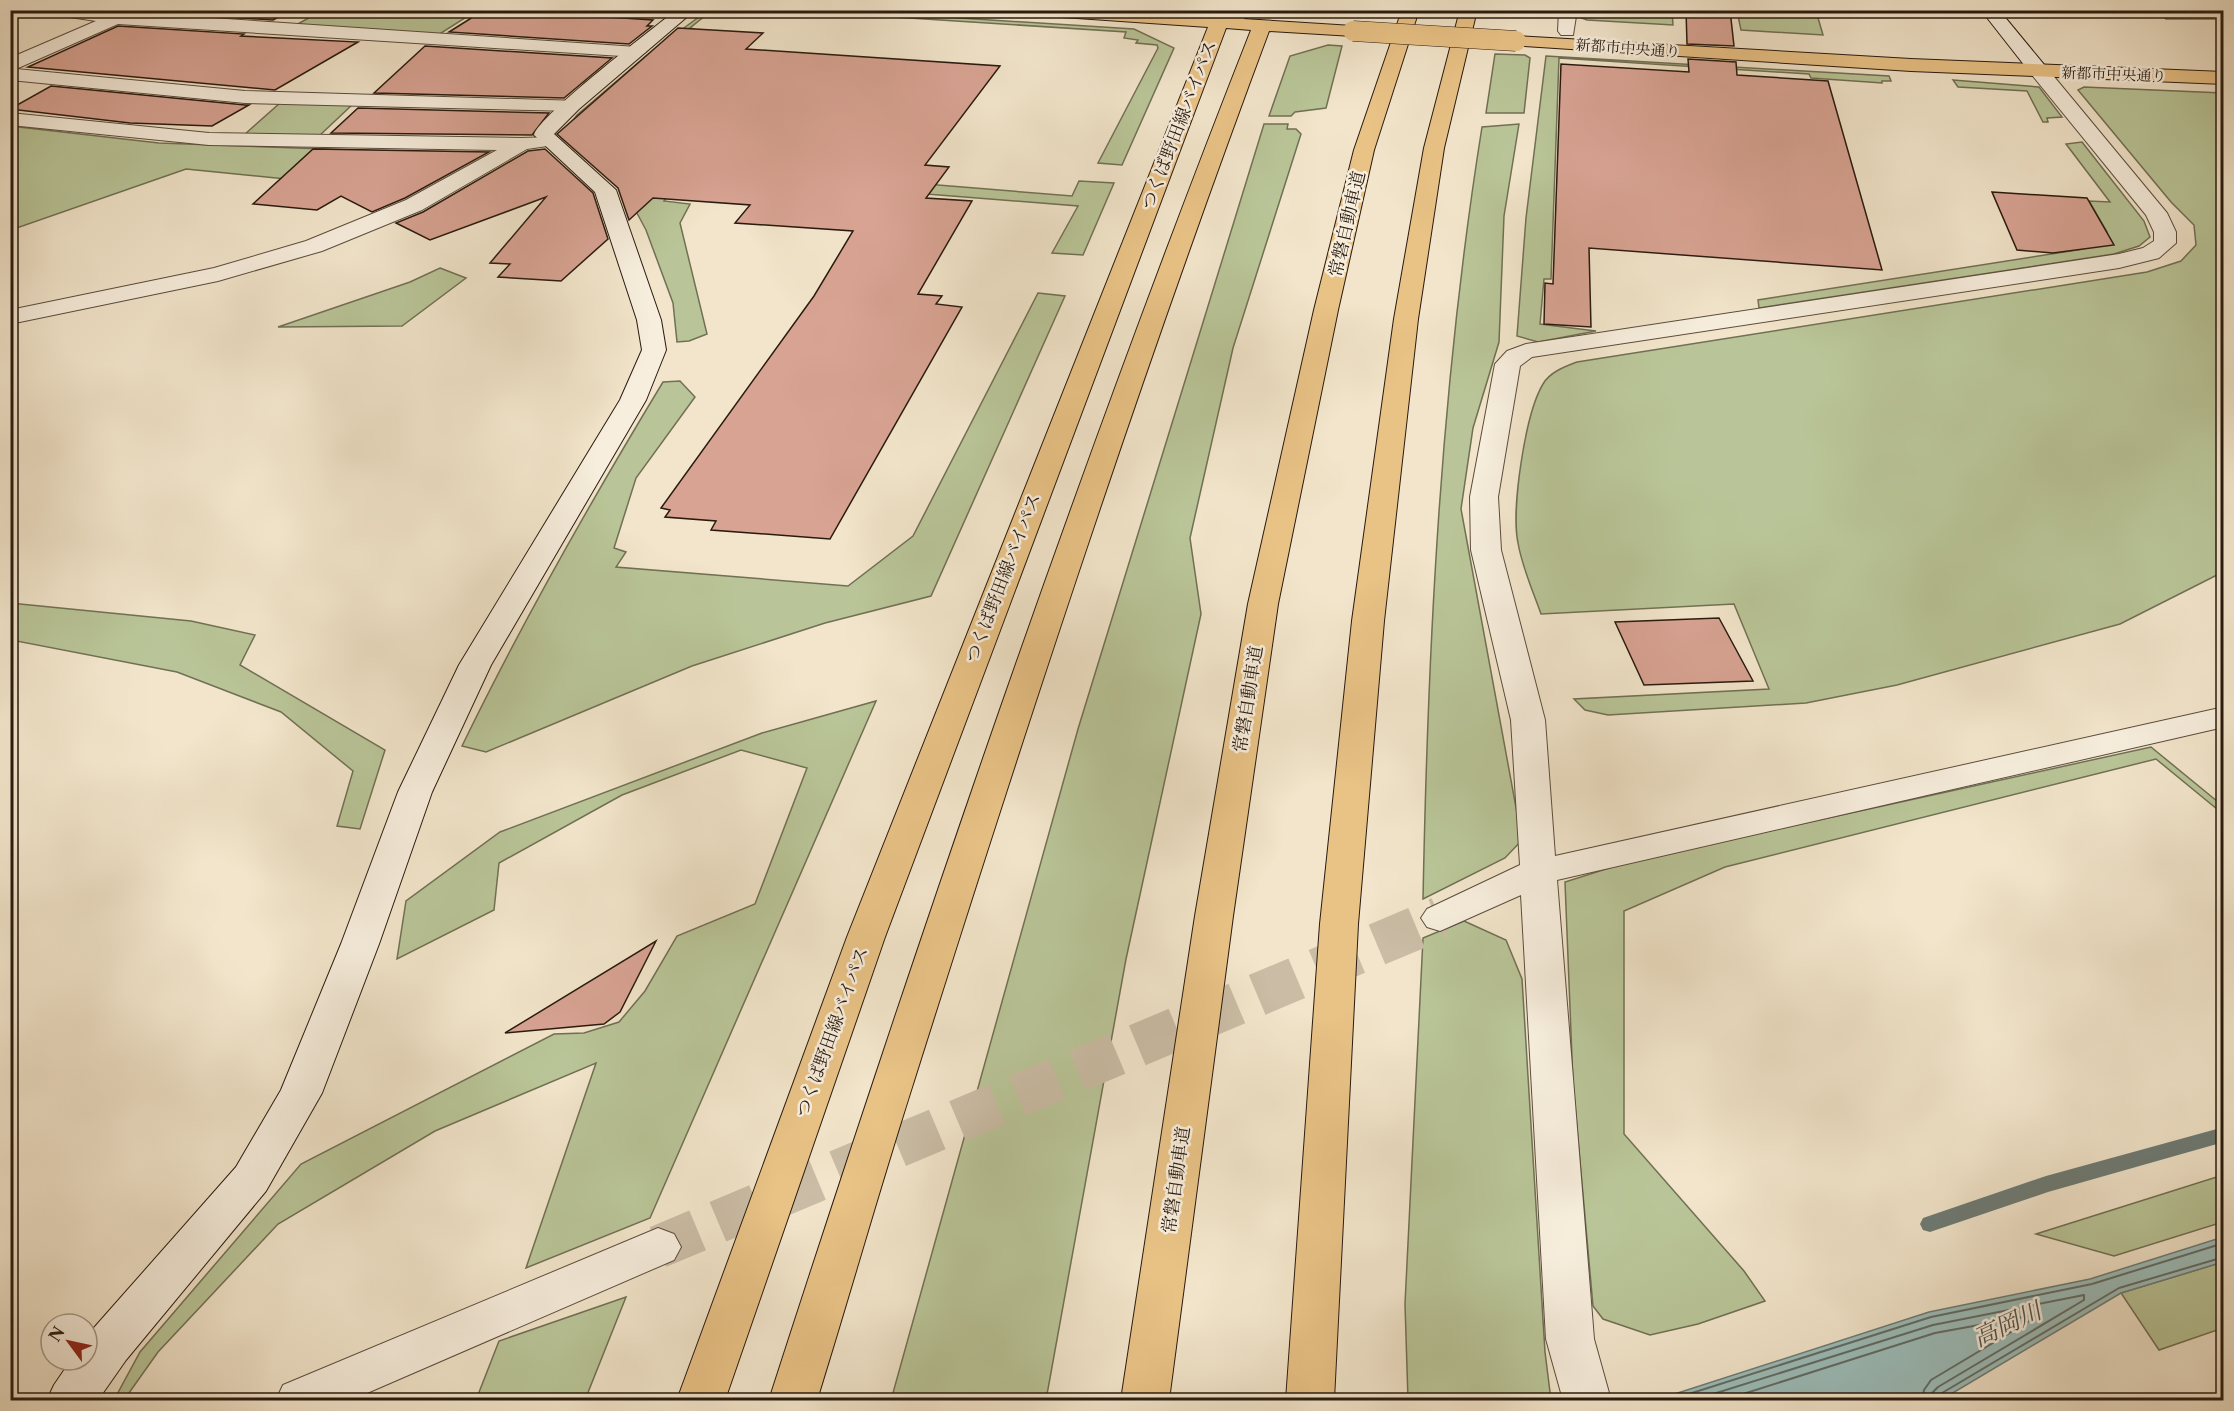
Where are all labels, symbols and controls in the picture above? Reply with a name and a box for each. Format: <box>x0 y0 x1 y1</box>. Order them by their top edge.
street label: 新都市中央通り <box>1575 35 1681 61</box>
street label: つくば野田線バイパス <box>1137 37 1221 213</box>
street label: 新都市中央通り <box>2061 63 2167 85</box>
street label: 常磐自動車道 <box>1324 169 1370 279</box>
street label: つくば野田線バイパス <box>961 490 1045 666</box>
street label: 常磐自動車道 <box>1229 644 1267 754</box>
street label: つくば野田線バイパス <box>791 944 873 1120</box>
street label: 常磐自動車道 <box>1158 1125 1194 1235</box>
water label: 高岡川 <box>1968 1294 2048 1352</box>
north arrow <box>39 1312 99 1372</box>
text: N <box>44 1322 69 1345</box>

